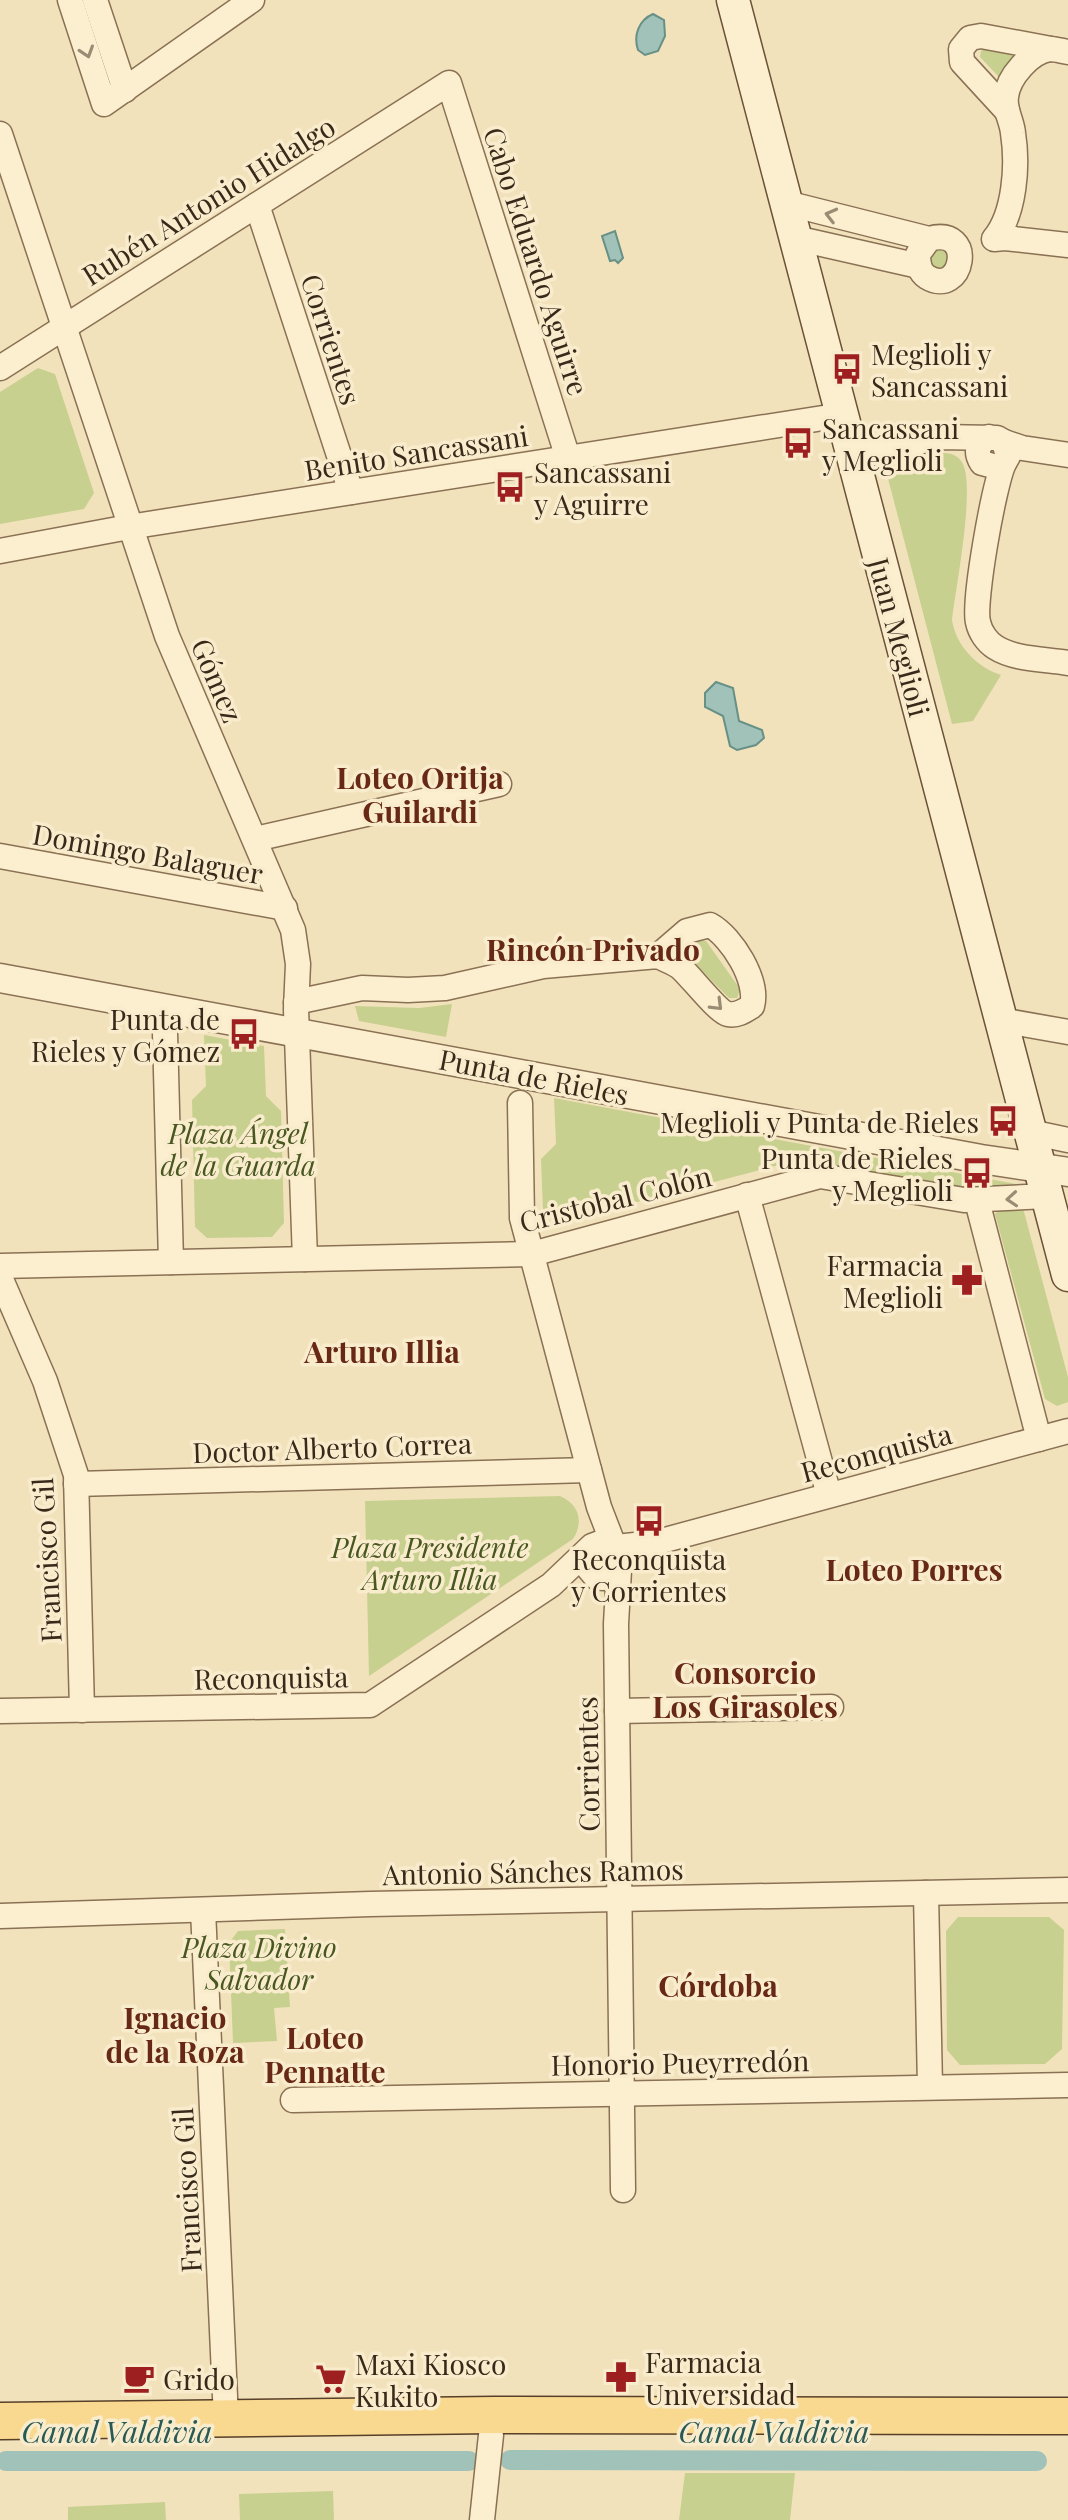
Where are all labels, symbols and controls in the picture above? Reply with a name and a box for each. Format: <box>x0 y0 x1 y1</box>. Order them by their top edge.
one-way arrow <box>78 44 94 58</box>
street label: Rubén Antonio Hidalgo <box>75 107 341 293</box>
street label: Cabo Eduardo Aguirre <box>476 122 598 400</box>
one-way arrow <box>824 207 838 224</box>
street label: Corrientes <box>294 269 370 409</box>
place label: Meglioli y Sancassani <box>871 335 1008 404</box>
bus stop icon: Meglioli y Sancassani <box>830 352 864 386</box>
place label: Sancassani y Meglioli <box>821 409 959 478</box>
street label: Benito Sancassani <box>301 416 531 488</box>
bus stop icon: Sancassani y Meglioli <box>781 426 815 460</box>
place label: Sancassani y Aguirre <box>533 453 671 522</box>
bus stop icon: Sancassani y Aguirre <box>493 470 527 504</box>
street label: Juan Meglioli <box>861 553 939 720</box>
street label: Gómez <box>184 633 252 727</box>
district label: Loteo Oritja Guilardi <box>336 757 504 831</box>
street label: Domingo Balaguer <box>30 815 266 892</box>
district label: Rincón Privado <box>486 929 700 969</box>
one-way arrow <box>708 995 723 1010</box>
place label: Punta de Rieles y Gómez <box>31 1000 220 1069</box>
bus stop icon: Punta de Rieles y Gómez <box>227 1017 261 1051</box>
street label: Punta de Rieles <box>436 1040 632 1112</box>
place label: Meglioli y Punta de Rieles <box>660 1103 979 1140</box>
bus stop icon: Meglioli y Punta de Rieles <box>986 1104 1020 1138</box>
park label: Plaza Ángel de la Guarda <box>160 1114 316 1183</box>
place label: Punta de Rieles y Meglioli <box>761 1139 953 1208</box>
street label: Cristobal Colón <box>515 1156 715 1240</box>
bus stop icon: Punta de Rieles y Meglioli <box>960 1156 994 1190</box>
one-way arrow <box>1005 1190 1018 1207</box>
place label: Farmacia Meglioli <box>826 1246 943 1315</box>
pharmacy icon: Farmacia Meglioli <box>950 1263 984 1297</box>
district label: Arturo Illia <box>303 1331 460 1371</box>
street label: Reconquista <box>797 1414 956 1490</box>
street label: Doctor Alberto Correa <box>192 1424 472 1470</box>
street label: Francisco Gil <box>23 1477 69 1643</box>
bus stop icon: Reconquista y Corrientes <box>632 1504 666 1538</box>
park label: Plaza Presidente Arturo Illia <box>331 1528 528 1597</box>
place label: Reconquista y Corrientes <box>570 1540 727 1609</box>
district label: Loteo Porres <box>825 1549 1003 1589</box>
district label: Consorcio Los Girasoles <box>652 1652 838 1726</box>
street label: Reconquista <box>193 1657 349 1697</box>
street label: Corrientes <box>567 1696 607 1832</box>
street label: Antonio Sánches Ramos <box>381 1850 684 1892</box>
park label: Plaza Divino Salvador <box>180 1928 337 1997</box>
district label: Córdoba <box>658 1965 778 2005</box>
district label: Ignacio de la Roza <box>106 1997 245 2071</box>
district label: Loteo Pennatte <box>264 2017 386 2091</box>
street label: Honorio Pueyrredón <box>550 2041 810 2083</box>
street label: Francisco Gil <box>163 2107 209 2273</box>
place label: Farmacia Universidad <box>645 2343 796 2412</box>
place label: Maxi Kiosco Kukito <box>355 2345 506 2414</box>
place label: Grido <box>163 2360 235 2397</box>
pharmacy icon: Farmacia Universidad <box>604 2360 638 2394</box>
cafe icon: Grido <box>122 2361 156 2395</box>
supermarket icon: Maxi Kiosco Kukito <box>314 2362 348 2396</box>
water label: Canal Valdivia <box>21 2411 213 2451</box>
water label: Canal Valdivia <box>678 2411 870 2451</box>

